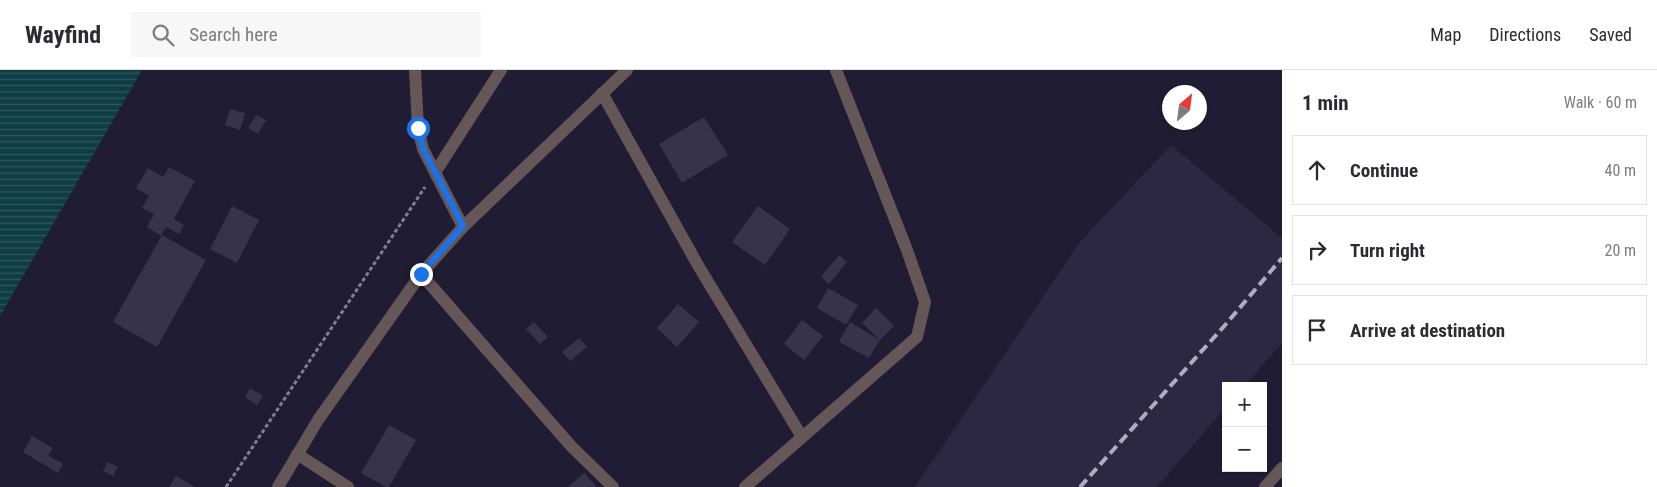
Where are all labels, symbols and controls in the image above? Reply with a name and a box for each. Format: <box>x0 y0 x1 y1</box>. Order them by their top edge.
search box <box>131 12 481 57</box>
text: Wayfind <box>25 21 101 49</box>
icon: search <box>149 21 177 49</box>
text: Search here <box>189 23 278 46</box>
text: Map <box>1430 24 1461 45</box>
text: Directions <box>1489 24 1561 45</box>
text: Saved <box>1589 24 1632 45</box>
north arrow <box>1162 85 1207 130</box>
text: 1 min <box>1302 91 1349 115</box>
text: Walk · 60 m <box>1564 93 1637 112</box>
route start <box>407 117 430 140</box>
icon: ahead <box>1303 156 1331 184</box>
text: Continue <box>1350 159 1418 182</box>
text: 40 m <box>1604 161 1636 180</box>
icon: right <box>1303 236 1331 264</box>
text: Turn right <box>1350 239 1425 262</box>
text: 20 m <box>1604 241 1636 260</box>
route end <box>410 263 433 286</box>
icon: arrive <box>1303 316 1331 344</box>
text: Arrive at destination <box>1350 319 1505 342</box>
map controls <box>1222 382 1267 472</box>
button: + <box>1222 382 1267 427</box>
button: − <box>1222 427 1267 472</box>

